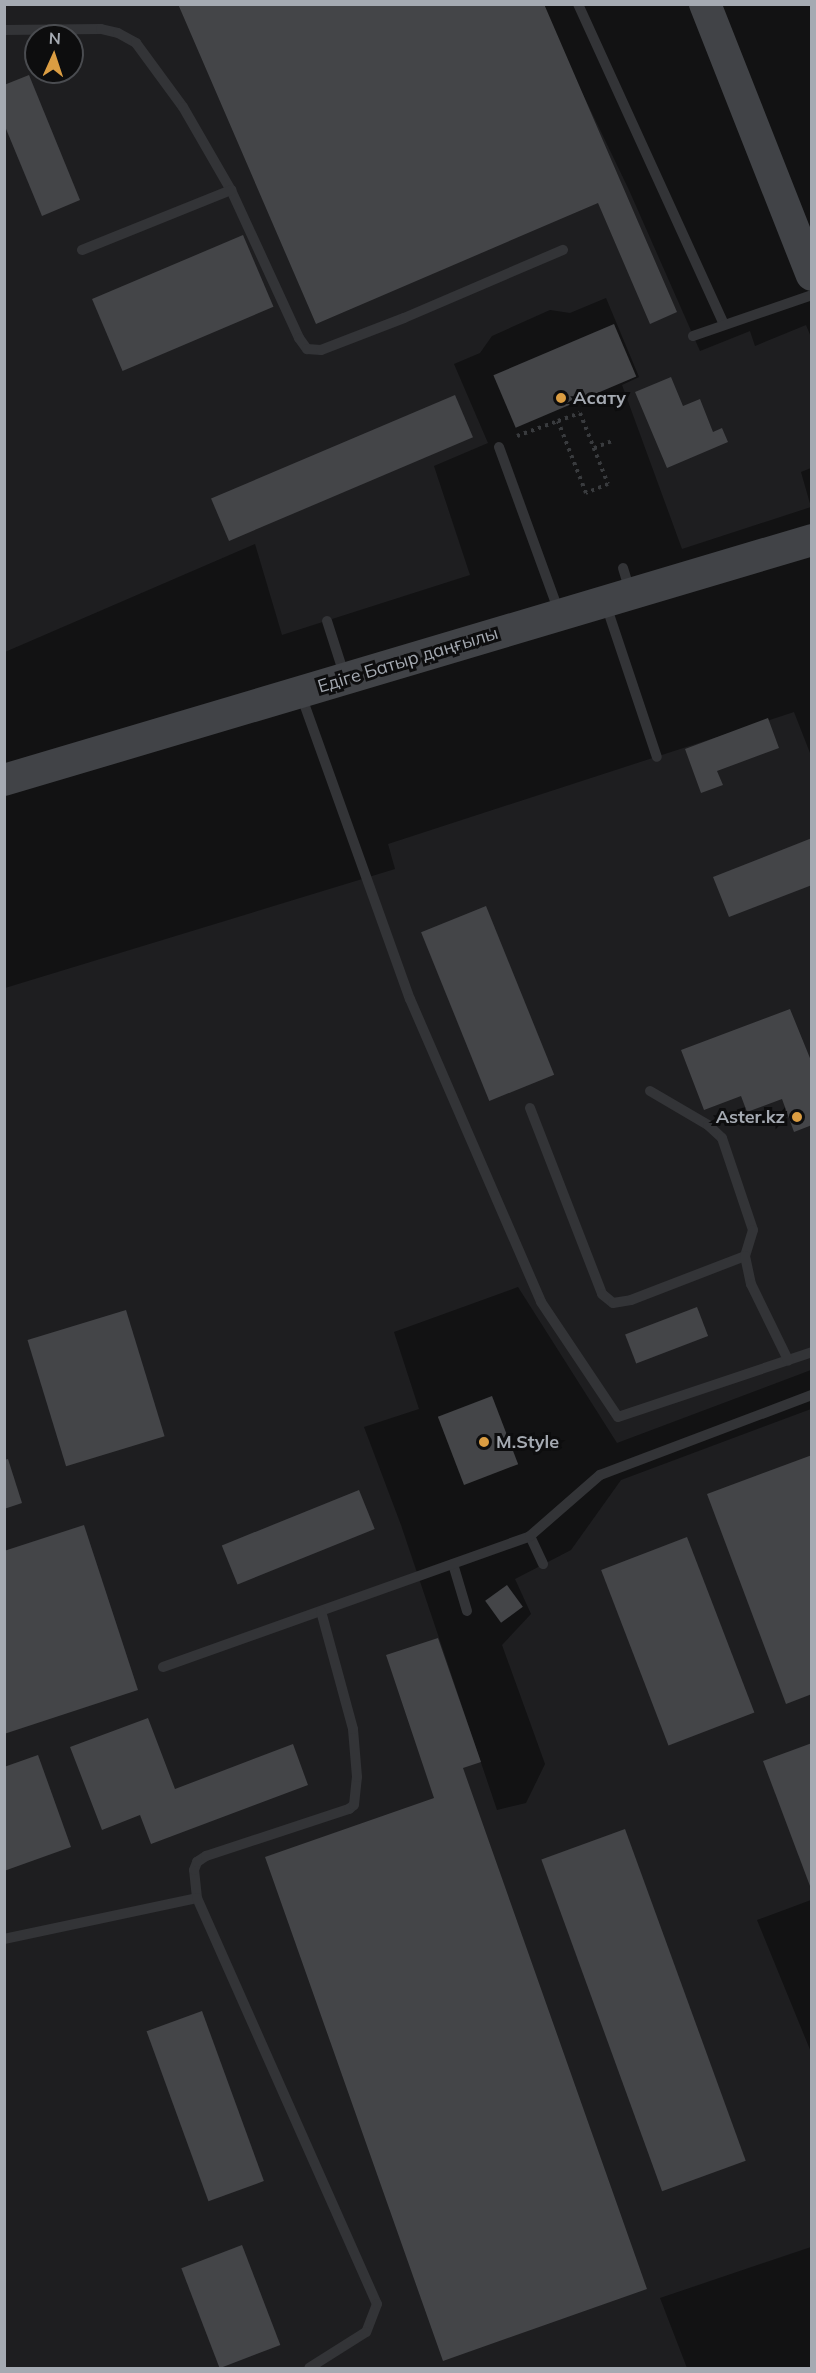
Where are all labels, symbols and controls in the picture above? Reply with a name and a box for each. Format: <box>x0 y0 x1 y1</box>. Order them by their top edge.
north arrow <box>24 24 84 84</box>
text: N <box>48 28 61 48</box>
place label: Асату <box>573 387 626 409</box>
marker: Асату <box>554 391 568 405</box>
street label: Едіге Батыр даңғылы <box>315 622 501 698</box>
place label: Aster.kz <box>716 1106 785 1128</box>
marker: Aster.kz <box>790 1110 804 1124</box>
place label: M.Style <box>496 1431 559 1453</box>
marker: M.Style <box>477 1435 491 1449</box>

